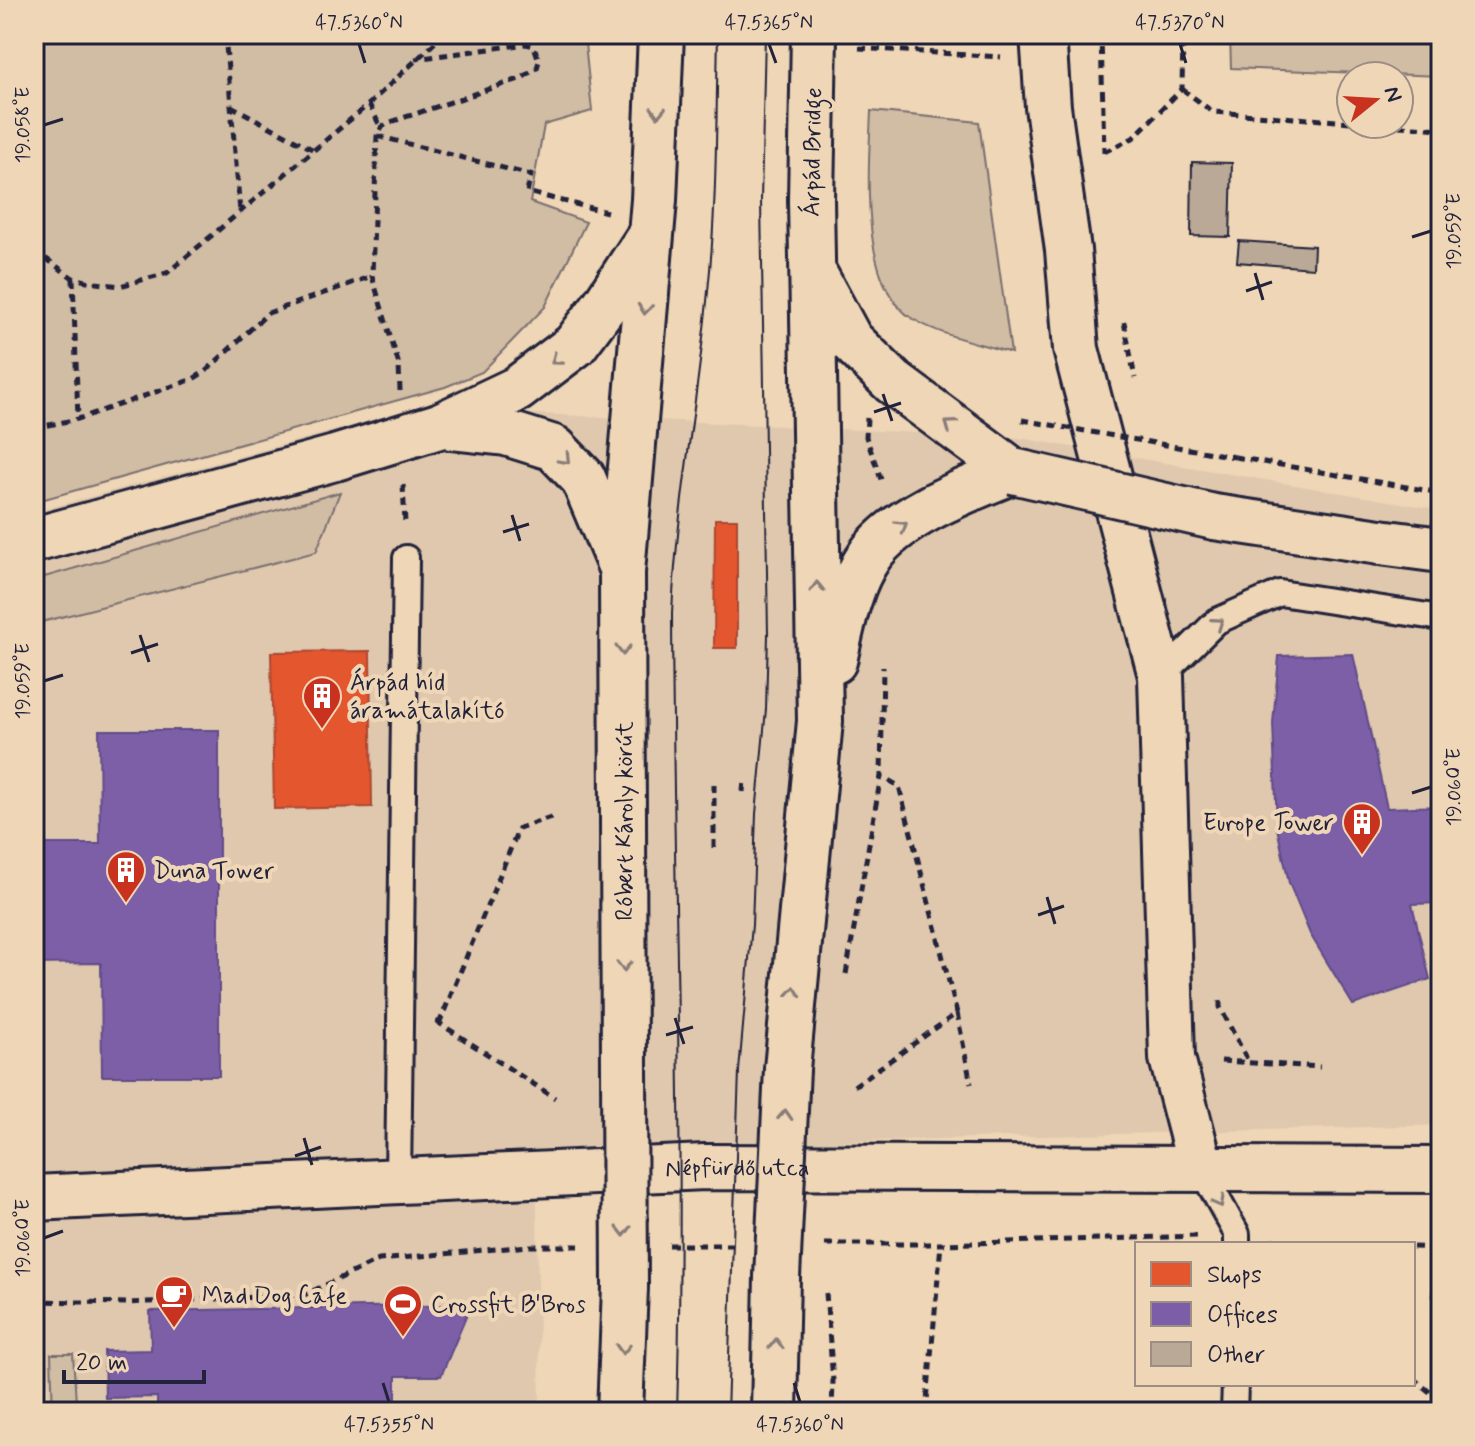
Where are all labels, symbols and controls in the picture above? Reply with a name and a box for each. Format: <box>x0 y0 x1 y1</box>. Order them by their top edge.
text: 47.5360°N <box>315 10 403 37</box>
text: 47.5365°N <box>725 10 813 37</box>
text: 47.5370°N <box>1135 10 1225 37</box>
north arrow <box>1335 60 1415 140</box>
text: N <box>1377 83 1408 106</box>
text: 19.058°E <box>10 87 37 163</box>
street label: Árpád Bridge <box>796 87 833 217</box>
one-way arrow <box>650 106 667 119</box>
text: 19.059°E <box>1441 193 1468 269</box>
one-way arrow <box>637 303 654 316</box>
one-way arrow <box>550 350 564 364</box>
one-way arrow <box>945 420 959 434</box>
one-way arrow <box>556 450 570 464</box>
one-way arrow <box>893 521 908 536</box>
one-way arrow <box>808 580 826 593</box>
one-way arrow <box>1209 618 1224 633</box>
text: 19.059°E <box>10 643 37 719</box>
one-way arrow <box>614 644 632 657</box>
place label: Árpád híd áramátalakító <box>350 667 505 727</box>
building icon: Árpád híd áramátalakító <box>301 675 343 730</box>
street label: Róbert Károly körút <box>610 721 641 921</box>
text: 19.060°E <box>1441 748 1468 826</box>
building icon: Europe Tower <box>1341 801 1383 856</box>
place label: Europe Tower <box>1203 808 1334 839</box>
building icon: Duna Tower <box>105 849 147 904</box>
place label: Duna Tower <box>154 856 274 887</box>
one-way arrow <box>615 960 633 973</box>
one-way arrow <box>786 985 803 998</box>
one-way arrow <box>776 1108 793 1121</box>
street label: Népfürdő utca <box>664 1153 810 1186</box>
one-way arrow <box>1209 1193 1225 1208</box>
text: 19.060°E <box>10 1199 37 1277</box>
one-way arrow <box>615 1225 633 1238</box>
legend <box>1135 1242 1415 1386</box>
text: Shops <box>1207 1260 1262 1291</box>
cafe icon: Mad Dog Cafe <box>153 1274 195 1329</box>
place label: Mad Dog Cafe <box>202 1281 347 1312</box>
sports icon: Crossfit B'Bros <box>382 1283 424 1338</box>
place label: Crossfit B'Bros <box>431 1290 586 1321</box>
text: Offices <box>1207 1300 1278 1331</box>
scale bar <box>64 1334 204 1384</box>
one-way arrow <box>767 1337 784 1350</box>
text: Other <box>1207 1340 1265 1371</box>
one-way arrow <box>614 1343 631 1356</box>
text: 20 m <box>76 1348 127 1379</box>
text: 47.5355°N <box>344 1412 434 1439</box>
text: 47.5360°N <box>756 1412 844 1439</box>

